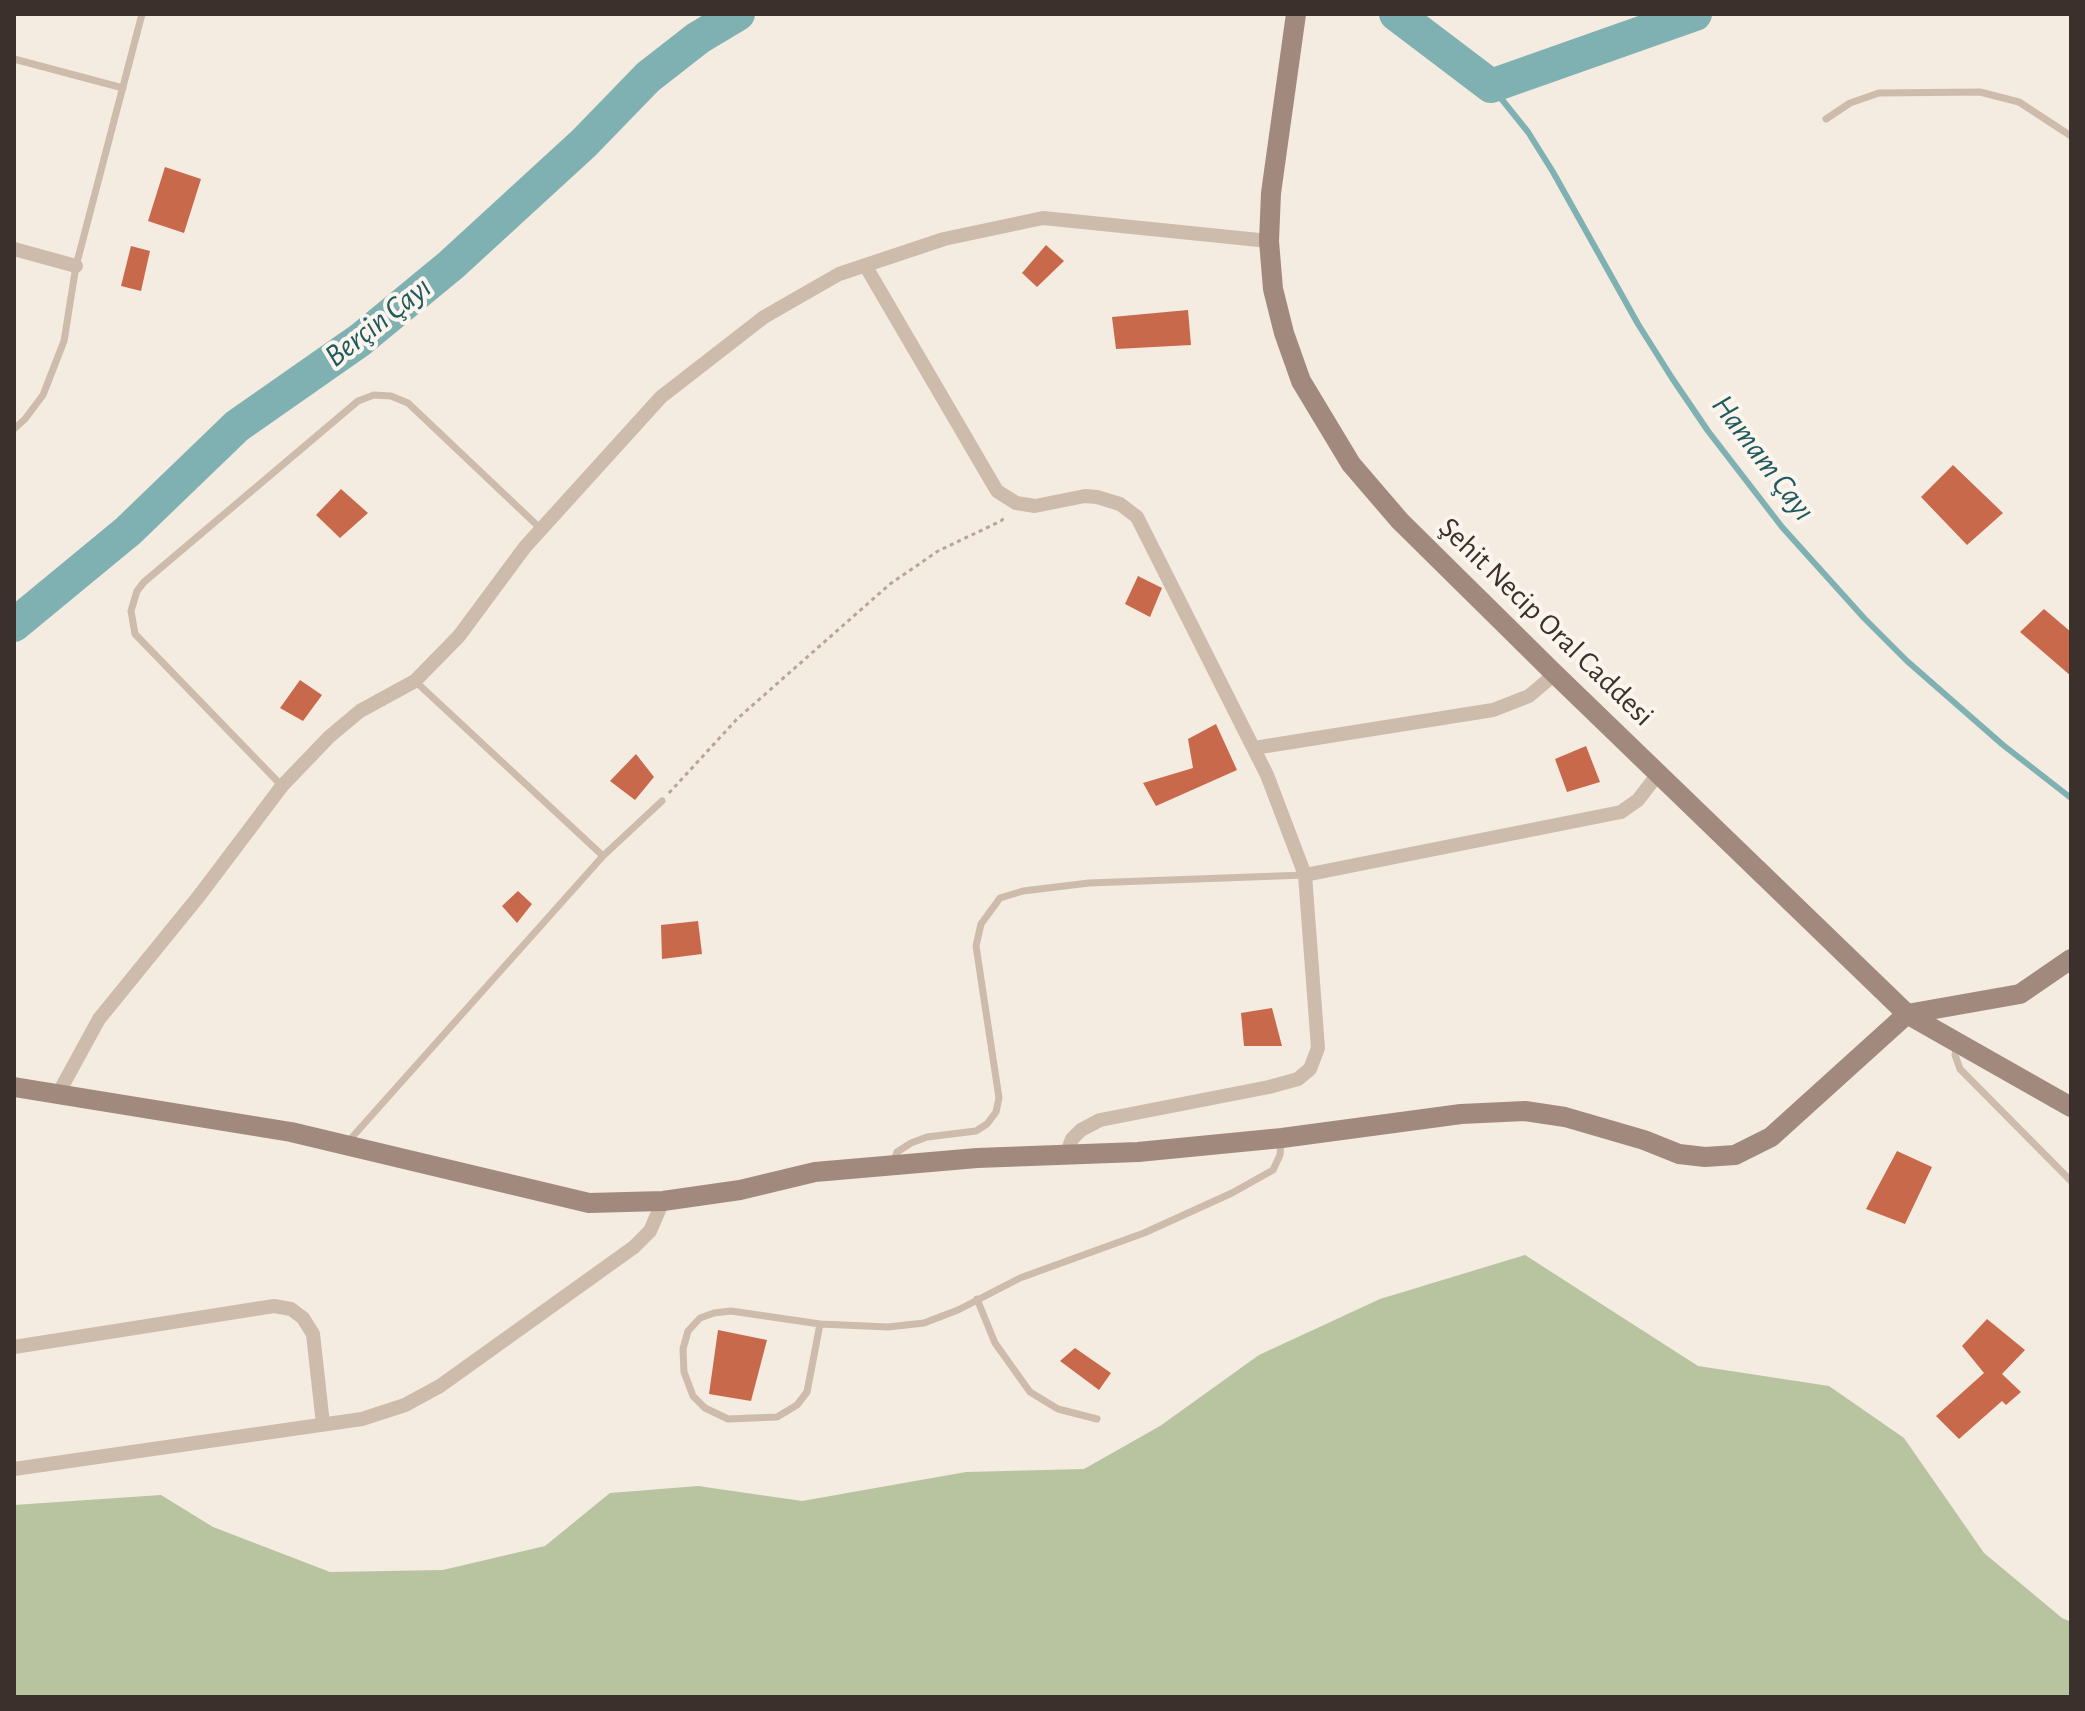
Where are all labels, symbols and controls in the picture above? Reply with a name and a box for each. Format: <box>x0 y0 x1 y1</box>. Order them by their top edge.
water label: Berçin Çayı <box>317 268 439 376</box>
water label: Hamam Çayı <box>1703 387 1823 529</box>
street label: Şehit Necip Oral Caddesi <box>1431 510 1661 734</box>

